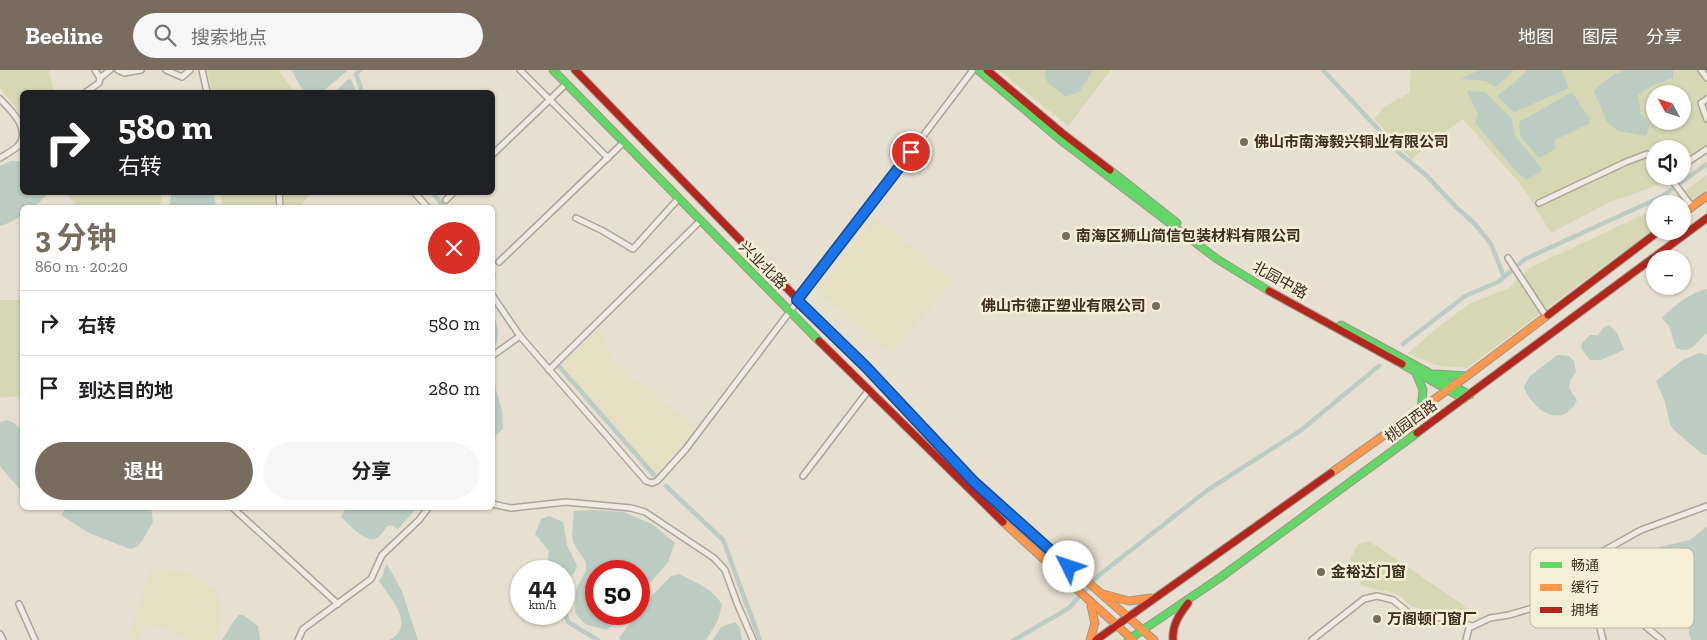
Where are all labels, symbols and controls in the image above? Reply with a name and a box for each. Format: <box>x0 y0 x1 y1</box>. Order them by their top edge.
search box <box>133 13 483 58</box>
text: Beeline <box>25 21 103 50</box>
icon: search <box>151 21 179 49</box>
text: 搜索地点 <box>191 26 267 49</box>
text: 地图 <box>1518 26 1554 48</box>
text: 图层 <box>1582 26 1618 48</box>
text: 分享 <box>1646 26 1682 48</box>
north arrow <box>1646 85 1691 130</box>
map controls <box>1646 85 1691 295</box>
text: 580 m <box>118 106 213 148</box>
icon: right <box>35 110 100 175</box>
pin <box>890 131 932 173</box>
place label: 佛山市南海毅兴铜业有限公司 <box>1254 133 1449 151</box>
marker: 佛山市南海毅兴铜业有限公司 <box>1238 136 1250 148</box>
icon: arrive <box>897 138 925 166</box>
button: sound <box>1646 140 1691 185</box>
text: 右转 <box>118 153 162 180</box>
button: + <box>1646 195 1691 240</box>
text: 3 分钟 <box>35 220 117 256</box>
button: close <box>428 222 480 274</box>
place label: 南海区狮山简信包装材料有限公司 <box>1076 227 1301 245</box>
marker: 南海区狮山简信包装材料有限公司 <box>1060 230 1072 242</box>
street label: 兴业北路 <box>735 237 791 293</box>
button: − <box>1646 250 1691 295</box>
text: 860 m · 20:20 <box>35 257 128 276</box>
street label: 北园中路 <box>1249 258 1311 302</box>
place label: 佛山市德正塑业有限公司 <box>981 297 1146 315</box>
marker: 佛山市德正塑业有限公司 <box>1150 300 1162 312</box>
icon: right <box>35 309 63 337</box>
text: 580 m <box>428 312 480 335</box>
text: 右转 <box>78 314 116 337</box>
icon: arrive <box>35 374 63 402</box>
text: 280 m <box>428 377 480 400</box>
text: 到达目的地 <box>78 379 173 402</box>
street label: 桃园西路 <box>1381 396 1441 446</box>
button: 退出 <box>35 442 253 500</box>
button: 分享 <box>263 442 480 500</box>
position arrow <box>1042 540 1094 592</box>
legend <box>1530 548 1694 628</box>
text: 畅通 <box>1571 557 1599 574</box>
speed limit sign: 50 <box>585 560 650 625</box>
place label: 金裕达门窗 <box>1331 563 1406 581</box>
marker: 金裕达门窗 <box>1315 566 1327 578</box>
text: 44 <box>528 571 557 601</box>
text: 缓行 <box>1571 579 1599 596</box>
text: km/h <box>529 598 556 612</box>
text: 拥堵 <box>1571 602 1599 619</box>
place label: 万阁顿门窗厂 <box>1387 610 1477 628</box>
marker: 万阁顿门窗厂 <box>1371 613 1383 625</box>

